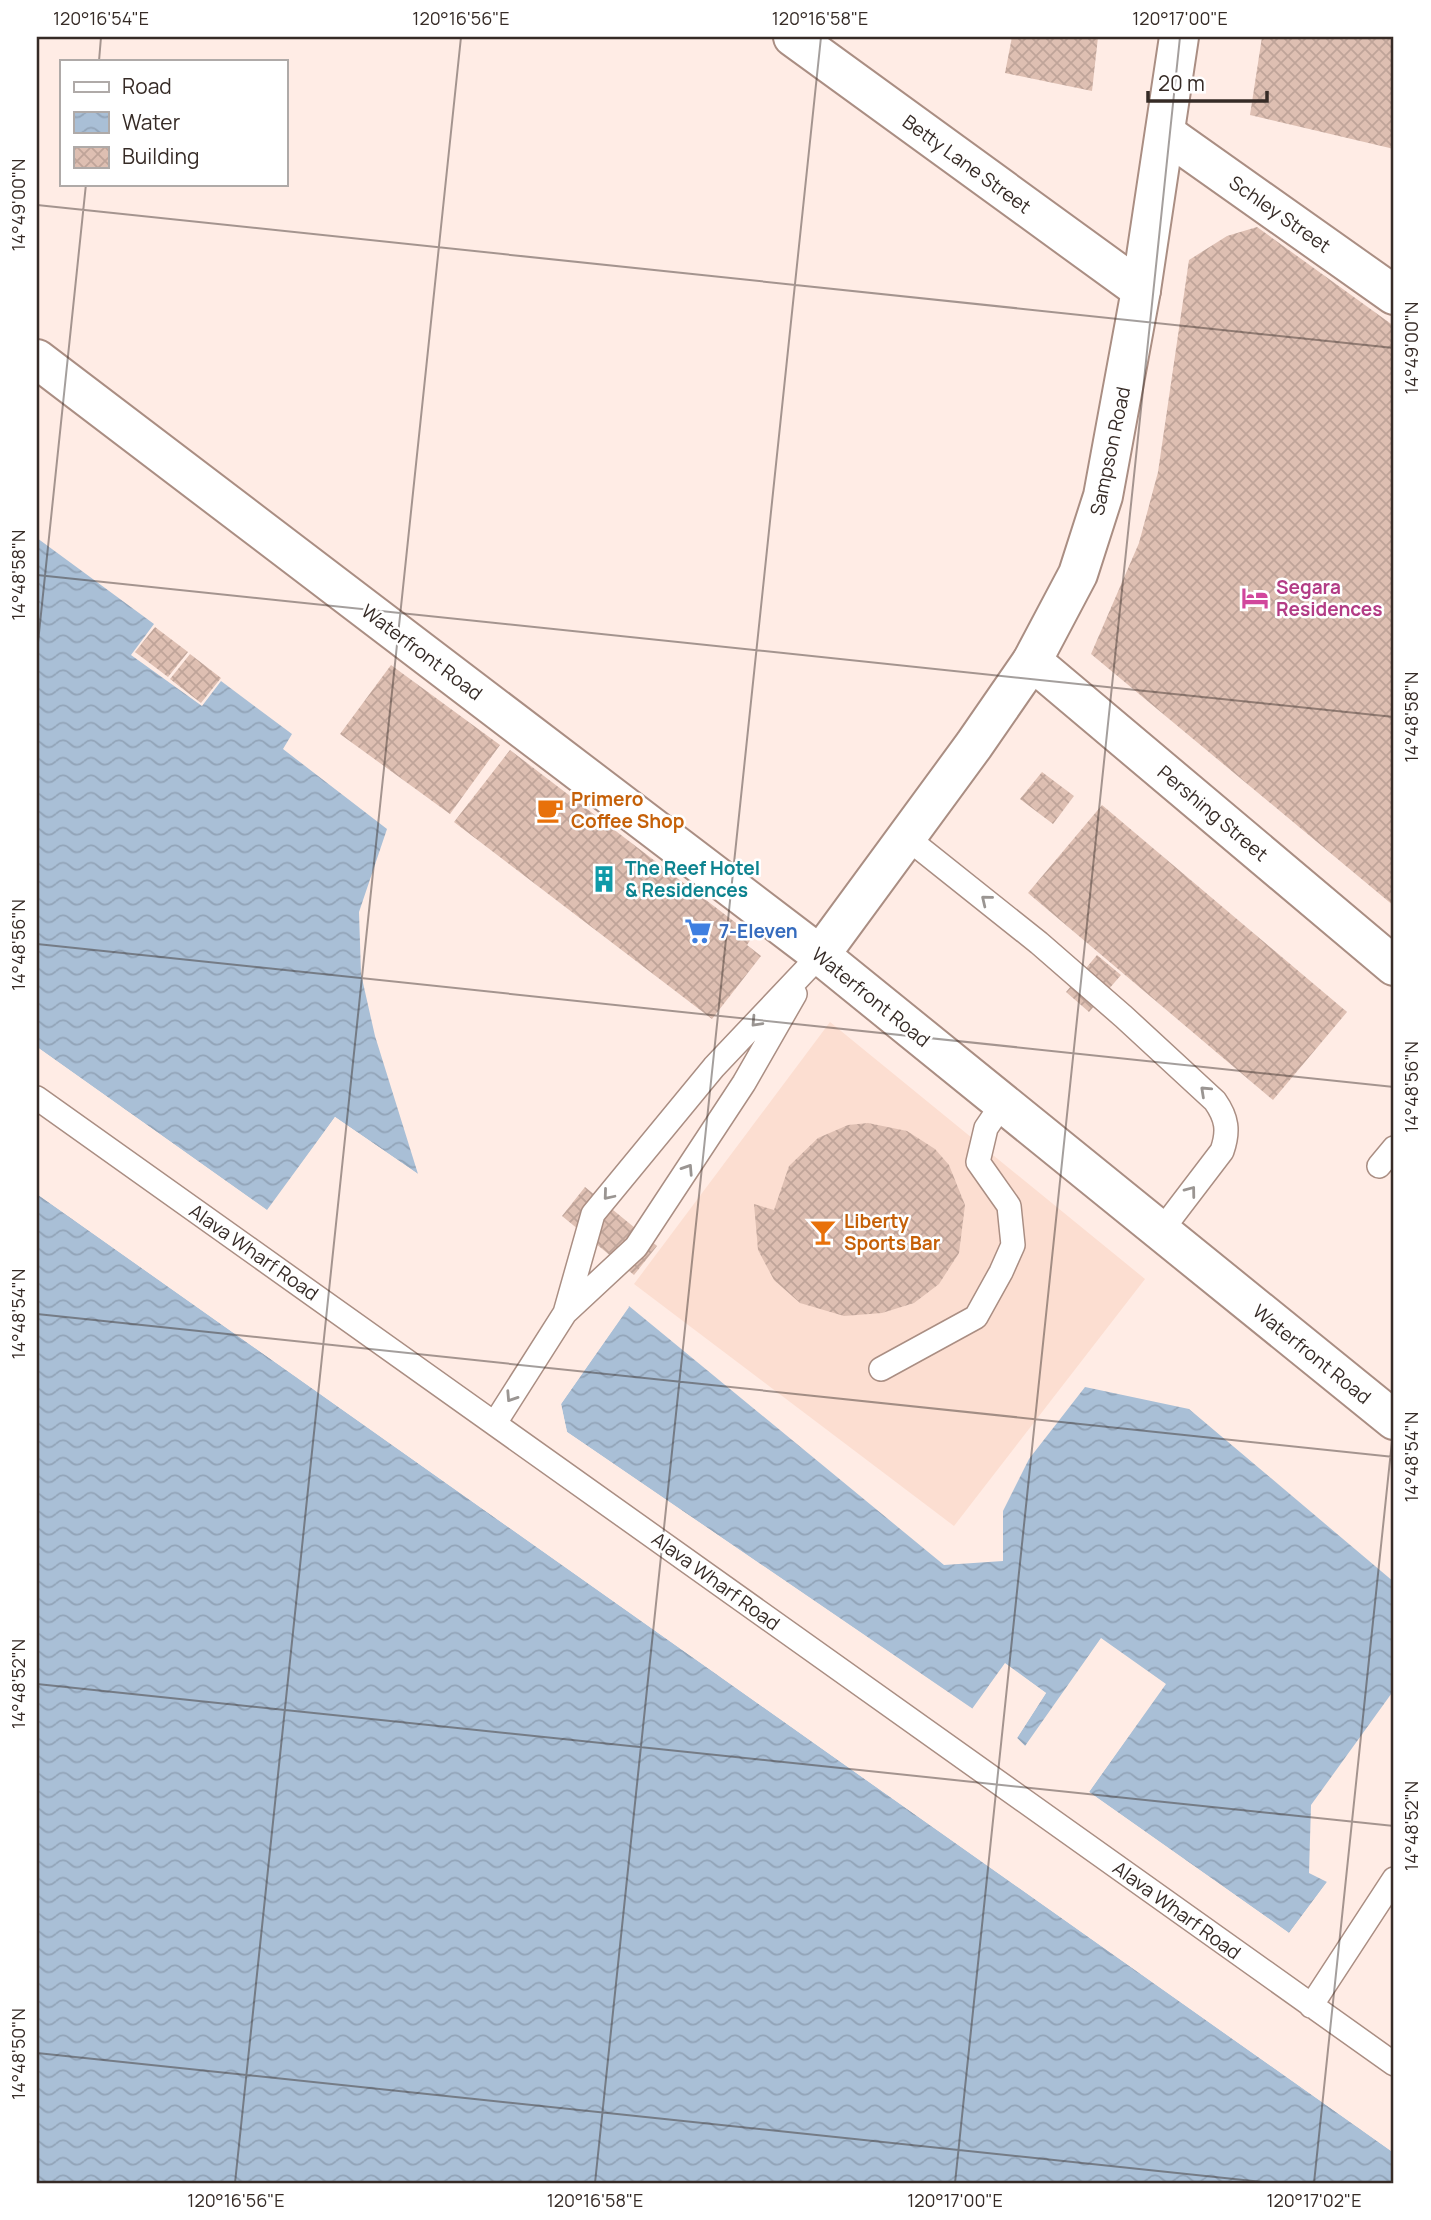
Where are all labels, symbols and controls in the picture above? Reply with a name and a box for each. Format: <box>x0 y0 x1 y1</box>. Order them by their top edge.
text: 120°16'54"E <box>53 6 149 30</box>
text: 120°16'56"E <box>412 6 510 30</box>
text: 120°16'58"E <box>772 6 868 30</box>
text: 120°17'00"E <box>1132 6 1228 30</box>
legend <box>60 60 287 186</box>
scale bar <box>1148 60 1266 104</box>
text: 20 m <box>1158 69 1205 97</box>
text: Road <box>122 72 172 100</box>
text: Water <box>122 108 181 136</box>
street label: Betty Lane Street <box>898 109 1036 219</box>
text: Building <box>122 142 199 170</box>
text: 14°49'00"N <box>6 159 30 251</box>
street label: Schley Street <box>1224 169 1336 259</box>
text: 14°49'00"N <box>1399 302 1423 394</box>
street label: Sampson Road <box>1084 384 1136 518</box>
text: 14°48'58"N <box>6 530 30 620</box>
place label: Segara Residences <box>1276 574 1383 622</box>
hotel icon: Segara Residences <box>1240 583 1270 613</box>
street label: Waterfront Road <box>356 598 488 706</box>
text: 14°48'58"N <box>1399 672 1423 762</box>
street label: Pershing Street <box>1152 759 1274 867</box>
place label: Primero Coffee Shop <box>571 786 684 834</box>
cafe icon: Primero Coffee Shop <box>535 795 565 825</box>
place label: The Reef Hotel & Residences <box>625 855 760 903</box>
building icon: The Reef Hotel & Residences <box>589 864 619 894</box>
one-way arrow <box>982 896 994 909</box>
text: 14°48'56"N <box>6 899 30 991</box>
supermarket icon: 7-Eleven <box>683 916 713 946</box>
place label: 7-Eleven <box>719 918 798 944</box>
street label: Waterfront Road <box>806 941 936 1053</box>
one-way arrow <box>752 1014 764 1027</box>
text: 14°48'56"N <box>1399 1041 1423 1133</box>
one-way arrow <box>1200 1087 1213 1099</box>
one-way arrow <box>679 1164 692 1177</box>
one-way arrow <box>1183 1186 1195 1199</box>
one-way arrow <box>604 1188 617 1200</box>
street label: Alava Wharf Road <box>184 1198 324 1306</box>
place label: Liberty Sports Bar <box>844 1208 941 1256</box>
bar icon: Liberty Sports Bar <box>808 1217 838 1247</box>
text: 14°48'54"N <box>6 1269 30 1359</box>
street label: Waterfront Road <box>1247 1298 1377 1410</box>
one-way arrow <box>506 1390 519 1403</box>
text: 14°48'54"N <box>1399 1412 1423 1502</box>
street label: Alava Wharf Road <box>647 1526 785 1636</box>
text: 14°48'52"N <box>6 1639 30 1729</box>
text: 14°48'52"N <box>1399 1781 1423 1871</box>
street label: Alava Wharf Road <box>1108 1855 1246 1965</box>
text: 14°48'50"N <box>6 2008 30 2100</box>
text: 120°16'56"E <box>187 2188 285 2212</box>
text: 120°16'58"E <box>547 2188 643 2212</box>
text: 120°17'00"E <box>907 2188 1003 2212</box>
text: 120°17'02"E <box>1267 2188 1361 2212</box>

